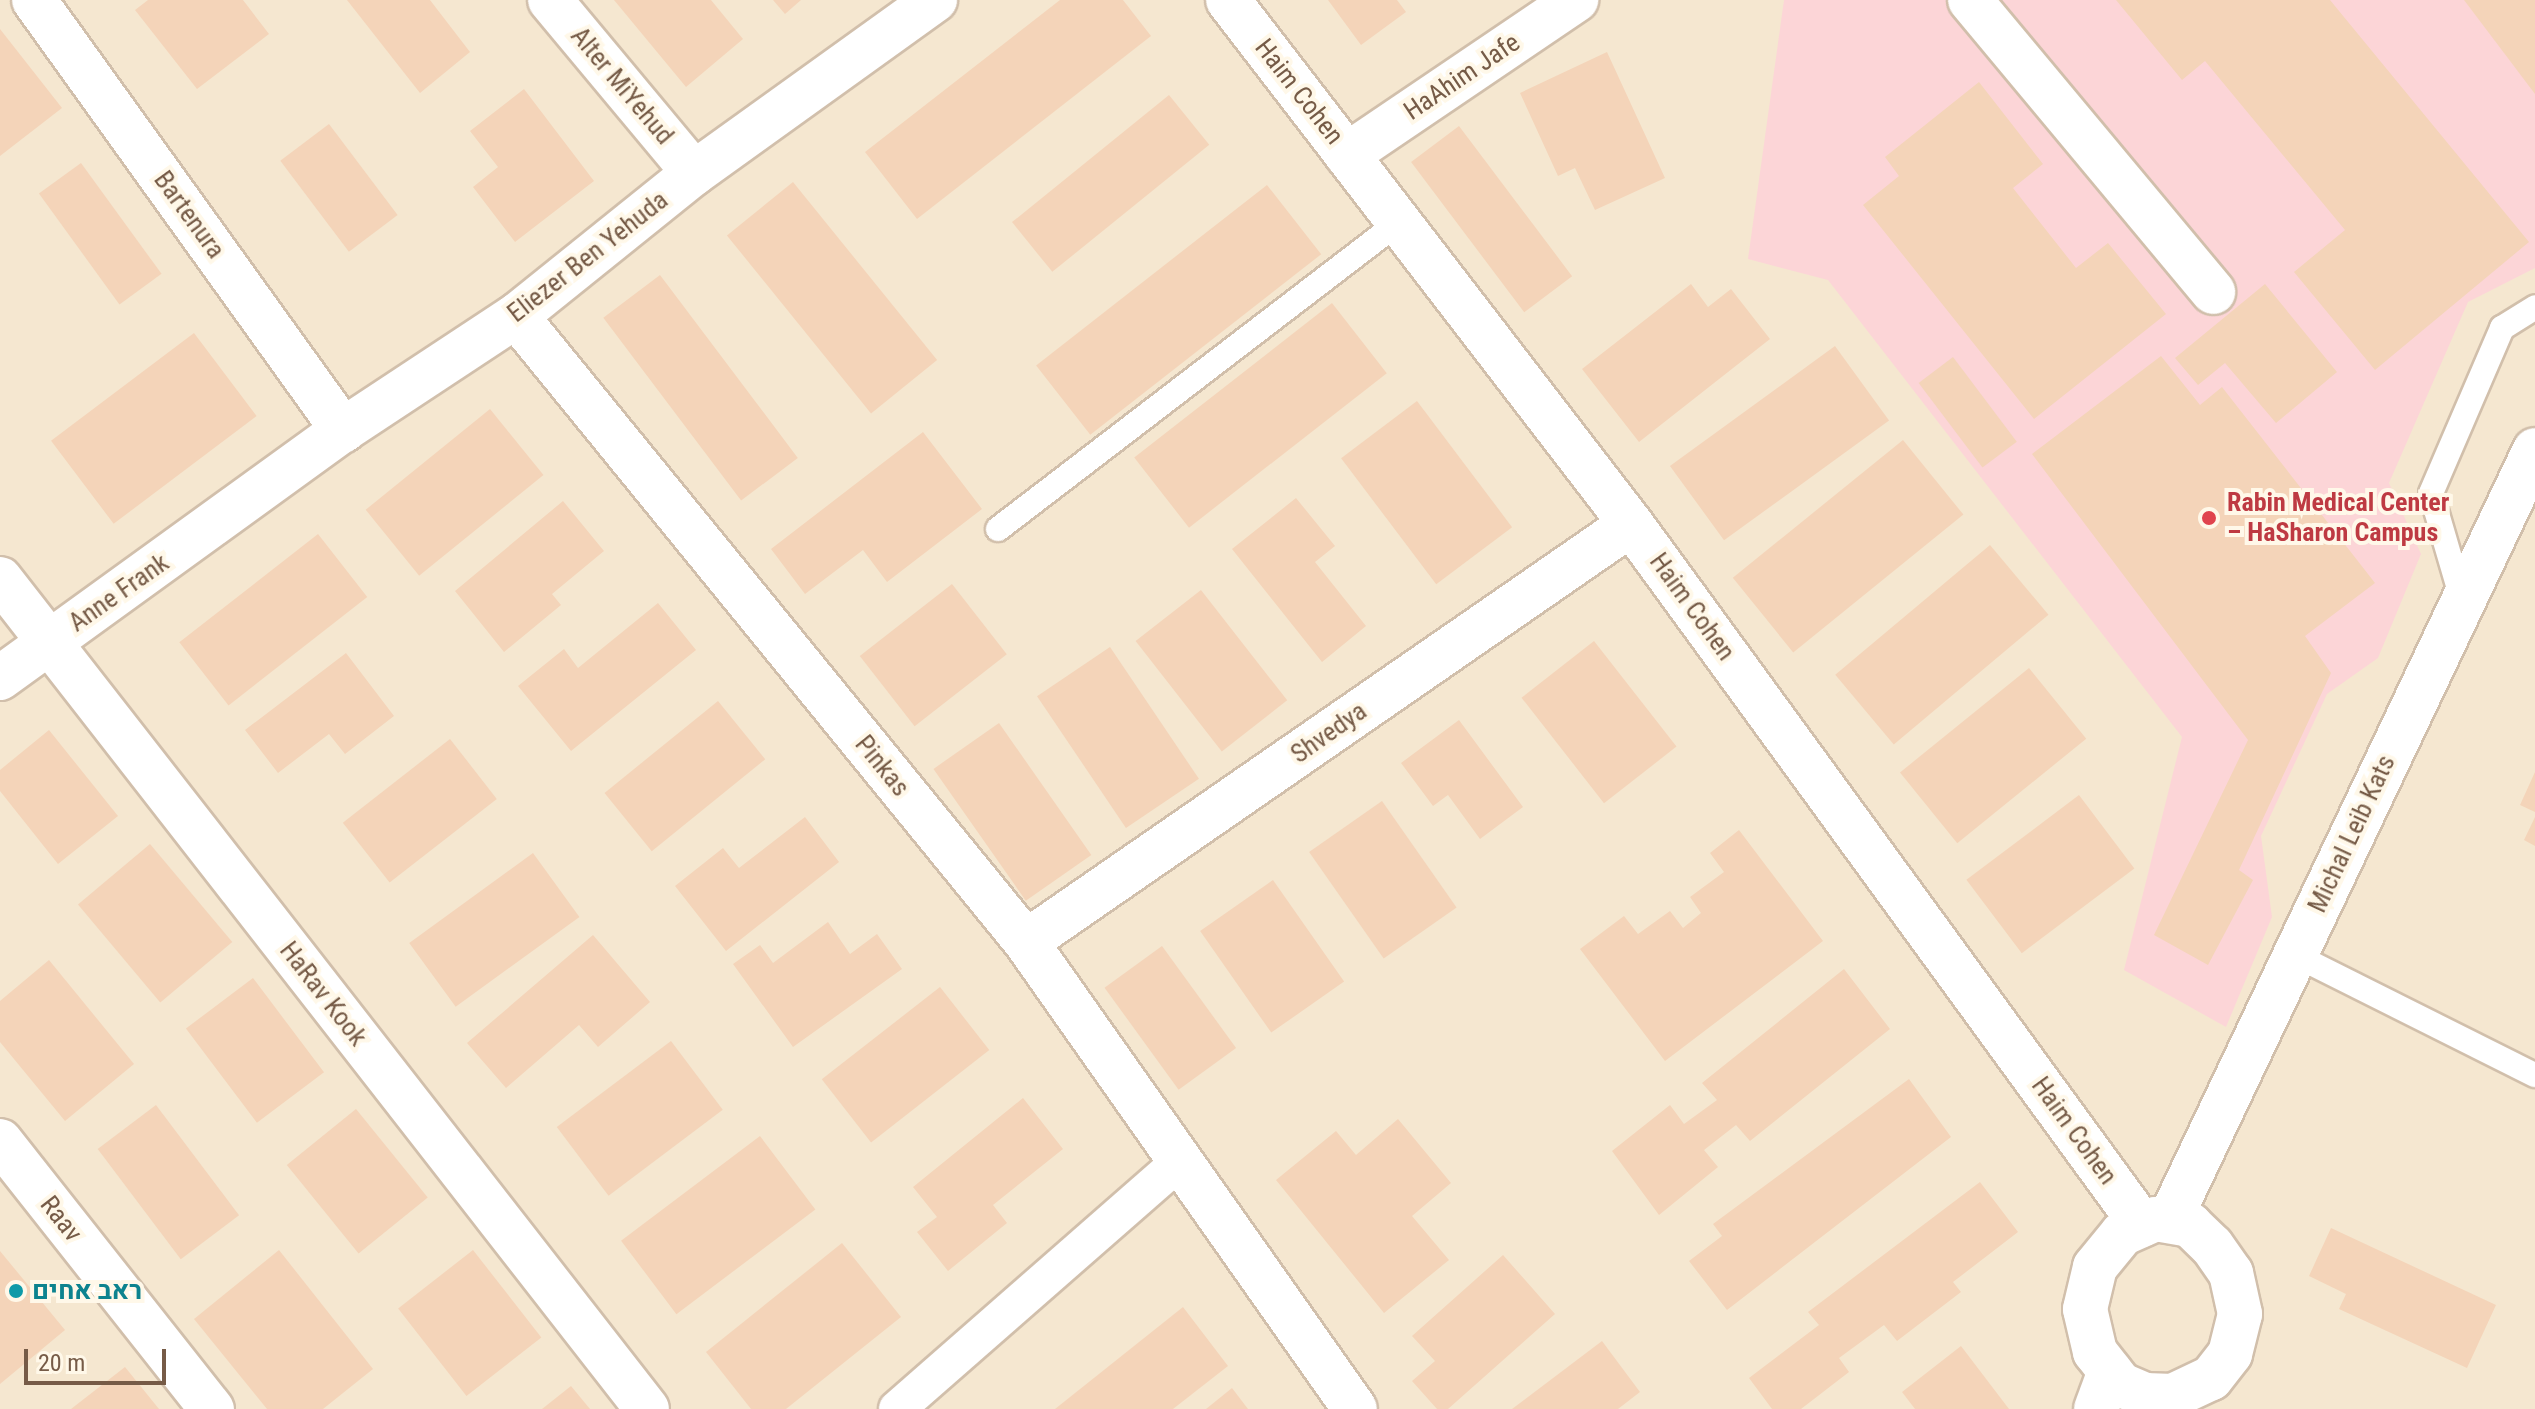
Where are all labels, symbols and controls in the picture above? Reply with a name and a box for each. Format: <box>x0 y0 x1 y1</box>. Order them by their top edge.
street label: Alter MiYehud <box>564 21 680 151</box>
street label: HaAhim Jafe <box>1398 27 1526 127</box>
street label: Haim Cohen <box>1248 33 1350 151</box>
street label: Bartenura <box>147 165 231 265</box>
street label: Eliezer Ben Yehuda <box>502 185 674 329</box>
place label: Rabin Medical Center – HaSharon Campus <box>2227 487 2449 548</box>
marker: Rabin Medical Center – HaSharon Campus <box>2198 507 2220 529</box>
street label: Anne Frank <box>63 547 175 639</box>
street label: Haim Cohen <box>1643 547 1741 667</box>
street label: Shvedya <box>1285 696 1373 770</box>
street label: Pinkas <box>848 729 916 803</box>
street label: Michal Leib Kats <box>2302 750 2402 918</box>
street label: HaRav Kook <box>273 936 373 1052</box>
street label: Haim Cohen <box>2025 1071 2123 1191</box>
street label: Raav <box>33 1190 89 1248</box>
place label: ראב אחים <box>32 1275 142 1307</box>
marker: ראב אחים <box>7 1282 25 1300</box>
scale bar <box>28 1333 170 1383</box>
text: 20 m <box>38 1349 85 1377</box>

